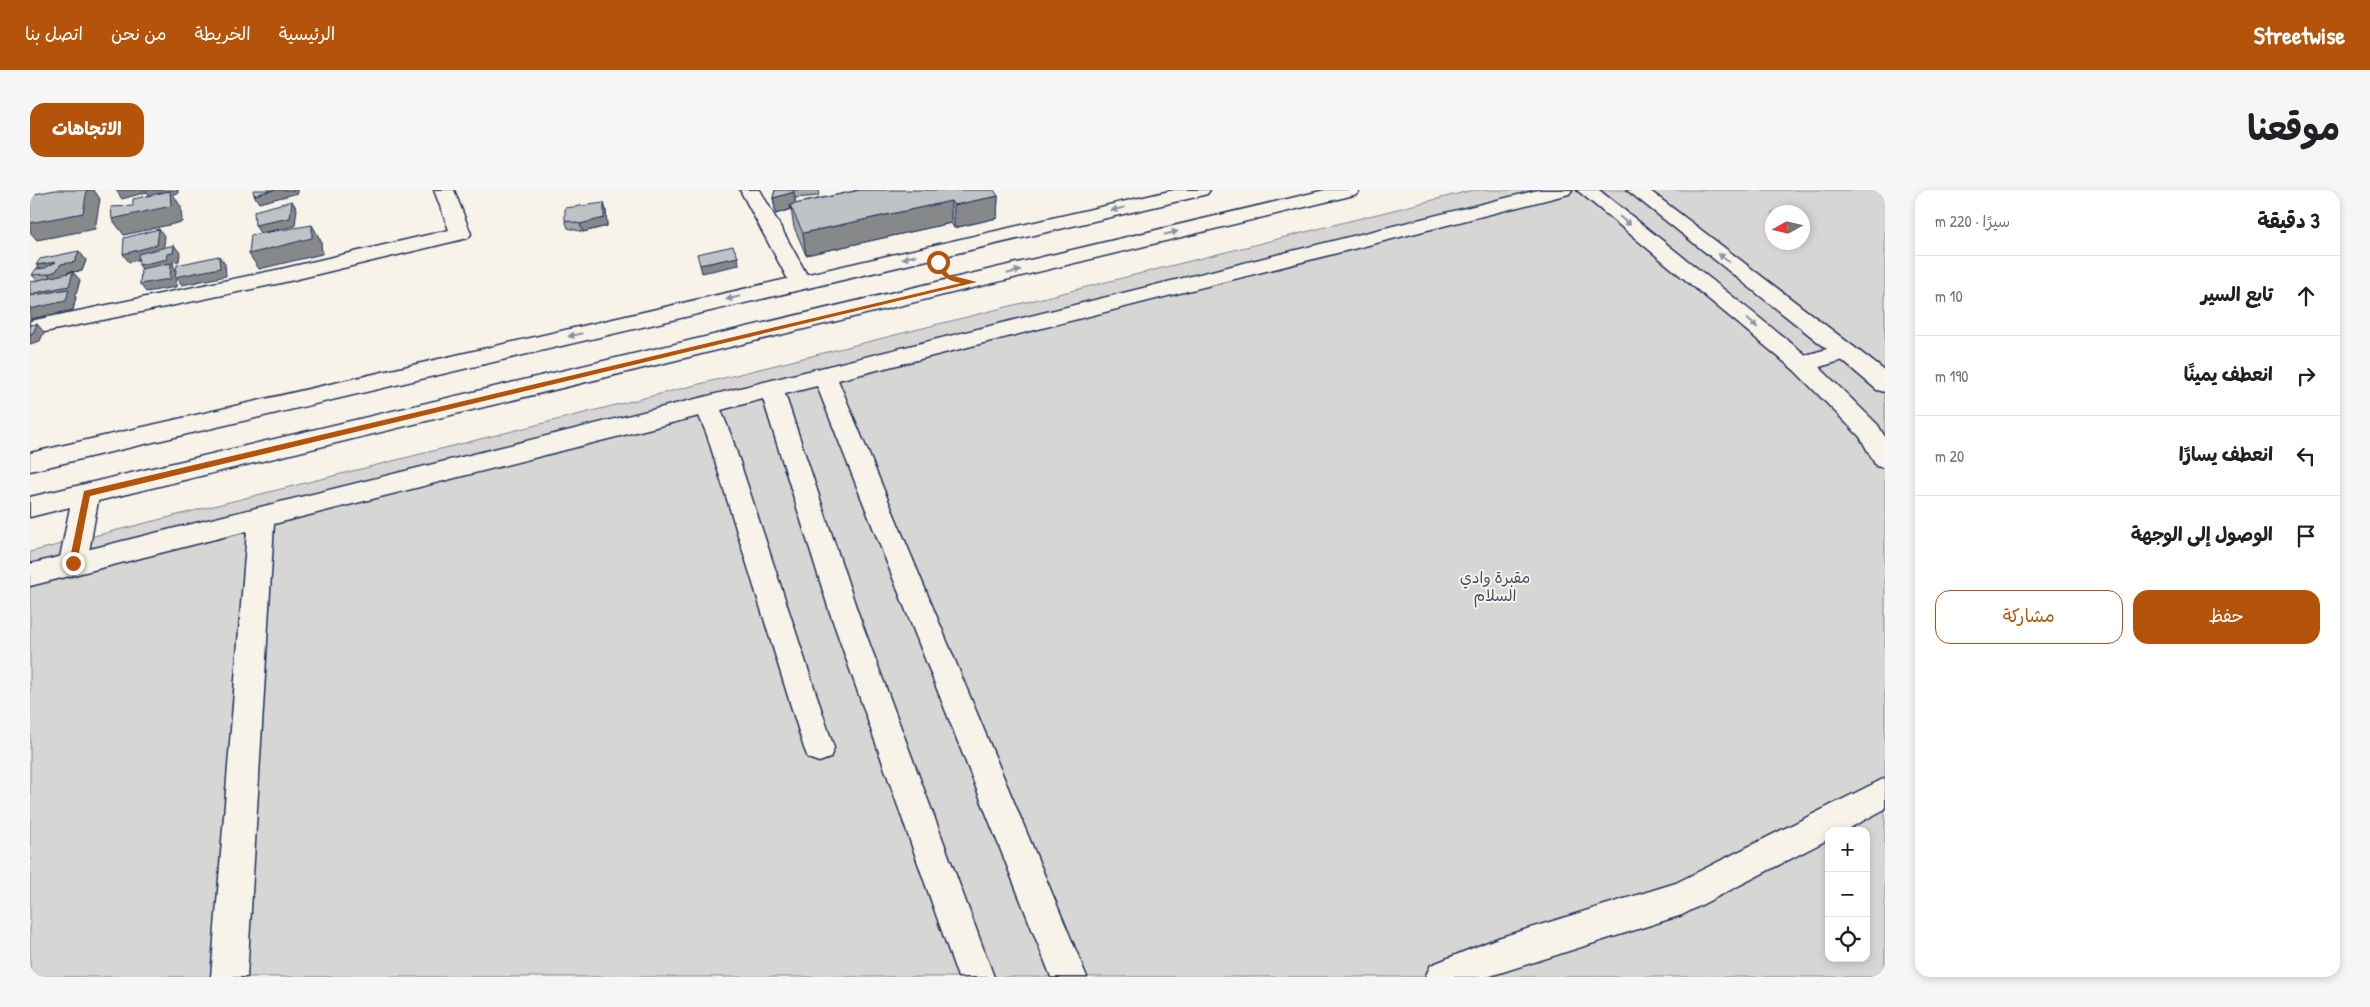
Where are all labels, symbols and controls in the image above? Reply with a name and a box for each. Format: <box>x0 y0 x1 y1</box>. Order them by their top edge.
text: Streetwise <box>2254 19 2345 51</box>
text: اتصل بنا <box>25 21 83 46</box>
text: من نحن <box>111 21 167 46</box>
text: الخريطة <box>195 21 251 46</box>
text: الرئيسية <box>279 21 335 46</box>
button: الاتجاهات <box>30 103 144 157</box>
text: موقعنا <box>2247 104 2340 151</box>
one-way arrow <box>1111 205 1126 213</box>
north arrow <box>1765 205 1810 250</box>
text: 3 دقيقة <box>2257 206 2320 235</box>
text: سيرًا · 220 m <box>1935 210 2010 232</box>
one-way arrow <box>1618 215 1631 226</box>
one-way arrow <box>1164 229 1179 237</box>
route start <box>927 251 950 274</box>
one-way arrow <box>1718 252 1731 263</box>
one-way arrow <box>901 253 916 261</box>
one-way arrow <box>1006 268 1021 276</box>
text: تابع السير <box>2201 281 2273 307</box>
icon: ahead <box>2292 282 2320 310</box>
text: 10 m <box>1935 285 1963 307</box>
one-way arrow <box>726 294 741 302</box>
one-way arrow <box>1745 317 1758 328</box>
one-way arrow <box>568 331 583 339</box>
text: انعطف يمينًا <box>2184 361 2273 387</box>
icon: right <box>2292 362 2320 390</box>
text: 190 m <box>1935 365 1968 387</box>
text: انعطف يسارًا <box>2179 441 2273 467</box>
icon: left <box>2292 442 2320 470</box>
text: 20 m <box>1935 445 1964 467</box>
text: الوصول إلى الوجهة <box>2131 521 2273 547</box>
icon: arrive <box>2292 522 2320 550</box>
route end <box>62 552 85 575</box>
park label: مقبرة وادي السلام <box>1460 566 1530 608</box>
button: مشاركة <box>1935 590 2123 644</box>
button: حفظ <box>2133 590 2320 644</box>
map controls <box>1825 827 1870 962</box>
button: + <box>1825 827 1870 872</box>
button: − <box>1825 872 1870 917</box>
button: locate <box>1825 917 1870 962</box>

